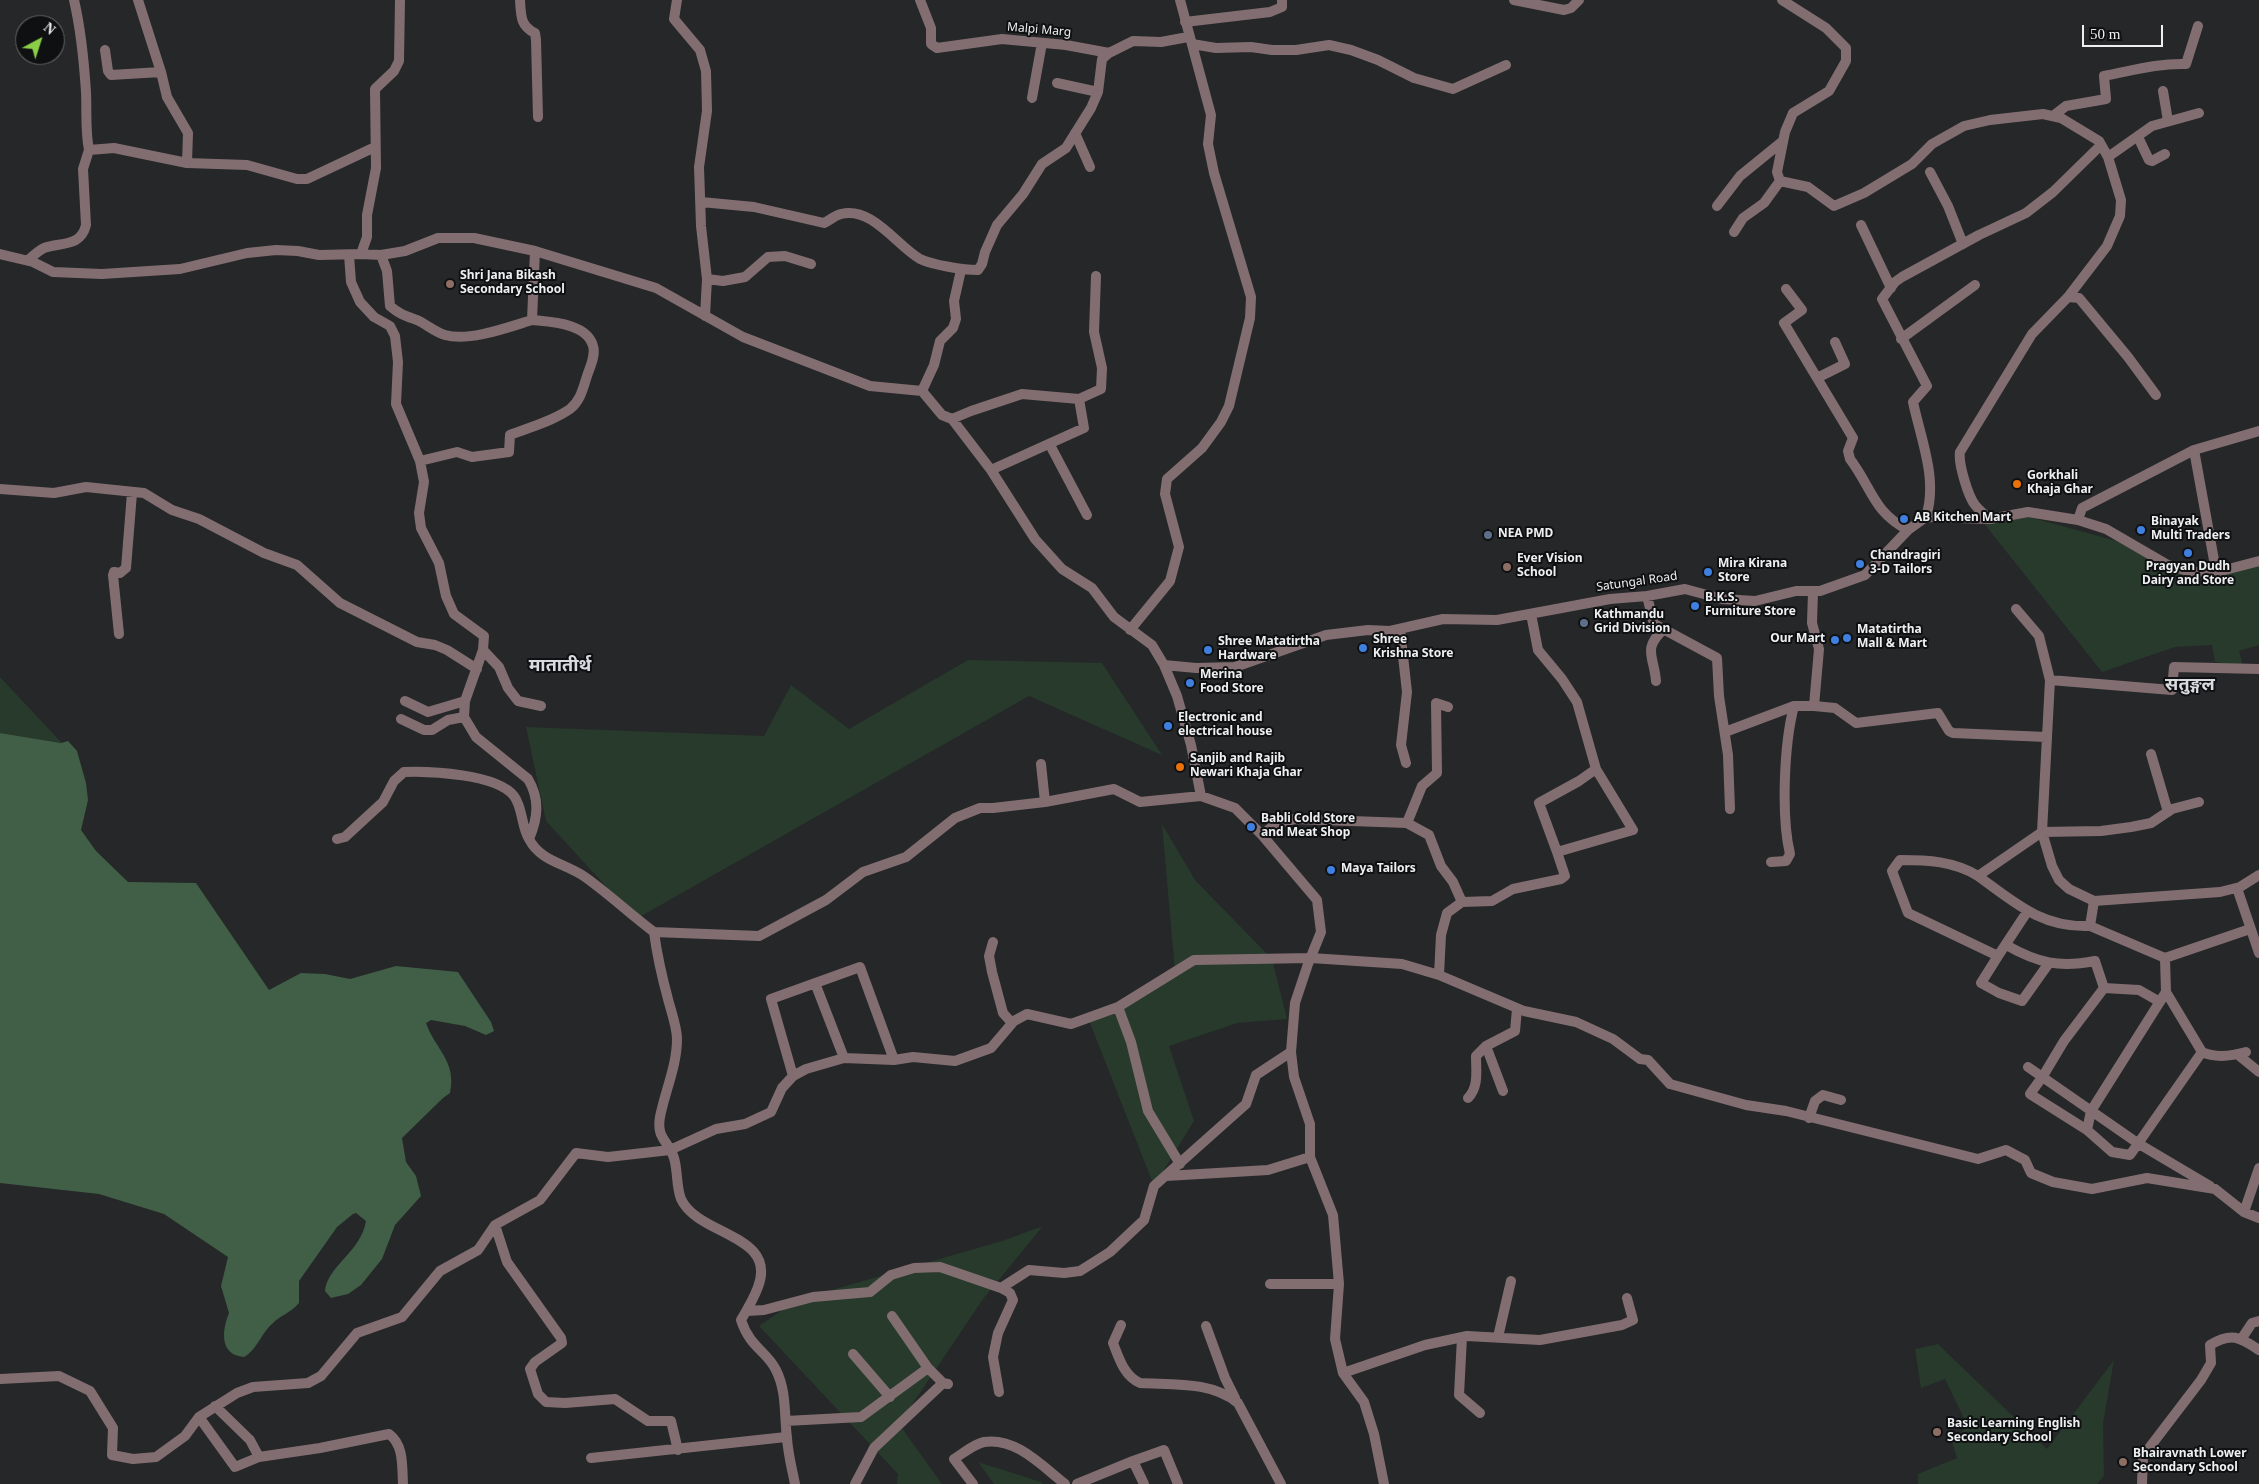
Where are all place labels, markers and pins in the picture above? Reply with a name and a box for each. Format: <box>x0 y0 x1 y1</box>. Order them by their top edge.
place label: Shri Jana Bikash Secondary School <box>460 270 565 298</box>
marker: Shri Jana Bikash Secondary School <box>444 278 456 290</box>
place label: Gorkhali Khaja Ghar <box>2027 470 2093 498</box>
marker: Gorkhali Khaja Ghar <box>2011 478 2023 490</box>
place label: AB Kitchen Mart <box>1914 512 2011 526</box>
marker: AB Kitchen Mart <box>1898 513 1910 525</box>
place label: Binayak Multi Traders <box>2151 516 2230 544</box>
marker: Binayak Multi Traders <box>2135 524 2147 536</box>
place label: NEA PMD <box>1498 528 1553 542</box>
marker: NEA PMD <box>1482 529 1494 541</box>
marker: Pragyan Dudh Dairy and Store <box>2182 547 2194 559</box>
place label: Chandragiri 3-D Tailors <box>1870 550 1941 578</box>
place label: Ever Vision School <box>1517 553 1583 581</box>
place label: Mira Kirana Store <box>1718 558 1787 586</box>
marker: Chandragiri 3-D Tailors <box>1854 558 1866 570</box>
marker: Ever Vision School <box>1501 561 1513 573</box>
place label: Pragyan Dudh Dairy and Store <box>2142 561 2234 589</box>
marker: Mira Kirana Store <box>1702 566 1714 578</box>
place label: B.K.S. Furniture Store <box>1705 592 1796 620</box>
marker: B.K.S. Furniture Store <box>1689 600 1701 612</box>
place label: Kathmandu Grid Division <box>1594 609 1670 637</box>
marker: Kathmandu Grid Division <box>1578 617 1590 629</box>
place label: Matatirtha Mall & Mart <box>1857 624 1927 652</box>
marker: Matatirtha Mall & Mart <box>1841 632 1853 644</box>
place label: Our Mart <box>1770 633 1825 647</box>
place label: Shree Krishna Store <box>1373 634 1453 662</box>
marker: Our Mart <box>1829 634 1841 646</box>
place label: Shree Matatirtha Hardware <box>1218 636 1320 664</box>
marker: Shree Krishna Store <box>1357 642 1369 654</box>
marker: Shree Matatirtha Hardware <box>1202 644 1214 656</box>
place label: Merina Food Store <box>1200 669 1264 697</box>
marker: Merina Food Store <box>1184 677 1196 689</box>
place label: Electronic and electrical house <box>1178 712 1272 740</box>
marker: Electronic and electrical house <box>1162 720 1174 732</box>
place label: Sanjib and Rajib Newari Khaja Ghar <box>1190 753 1302 781</box>
marker: Sanjib and Rajib Newari Khaja Ghar <box>1174 761 1186 773</box>
place label: Babli Cold Store and Meat Shop <box>1261 813 1355 841</box>
marker: Babli Cold Store and Meat Shop <box>1245 821 1257 833</box>
place label: Maya Tailors <box>1341 863 1416 877</box>
marker: Maya Tailors <box>1325 864 1337 876</box>
place label: Basic Learning English Secondary School <box>1947 1418 2080 1446</box>
marker: Basic Learning English Secondary School <box>1931 1426 1943 1438</box>
place label: Bhairavnath Lower Secondary School <box>2133 1448 2247 1476</box>
marker: Bhairavnath Lower Secondary School <box>2117 1456 2129 1468</box>

